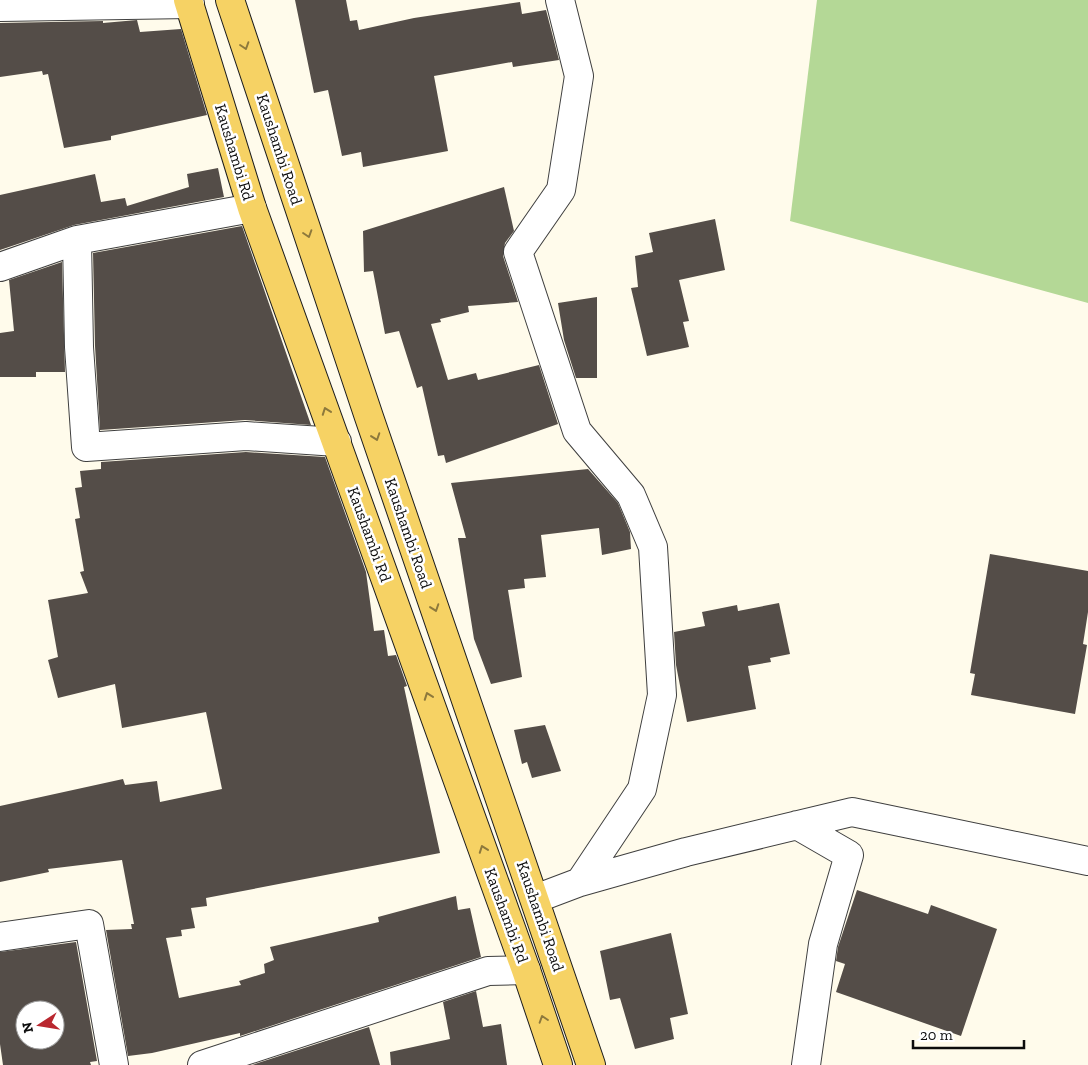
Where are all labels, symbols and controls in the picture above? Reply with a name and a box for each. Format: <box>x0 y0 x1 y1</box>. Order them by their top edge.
one-way arrow <box>239 42 249 50</box>
street label: Kaushambi Road <box>253 91 306 207</box>
street label: Kaushambi Rd <box>211 102 258 203</box>
one-way arrow <box>302 229 312 237</box>
one-way arrow <box>321 408 331 416</box>
one-way arrow <box>370 433 380 441</box>
street label: Kaushambi Road <box>381 475 436 591</box>
street label: Kaushambi Rd <box>344 484 396 584</box>
one-way arrow <box>429 603 439 611</box>
one-way arrow <box>424 692 434 701</box>
one-way arrow <box>479 845 489 854</box>
street label: Kaushambi Road <box>513 858 568 974</box>
street label: Kaushambi Rd <box>481 865 533 965</box>
north arrow <box>15 1000 65 1050</box>
one-way arrow <box>538 1015 548 1023</box>
scale bar <box>913 1018 1024 1050</box>
text: N <box>18 1020 37 1035</box>
text: 20 m <box>920 1026 953 1044</box>

